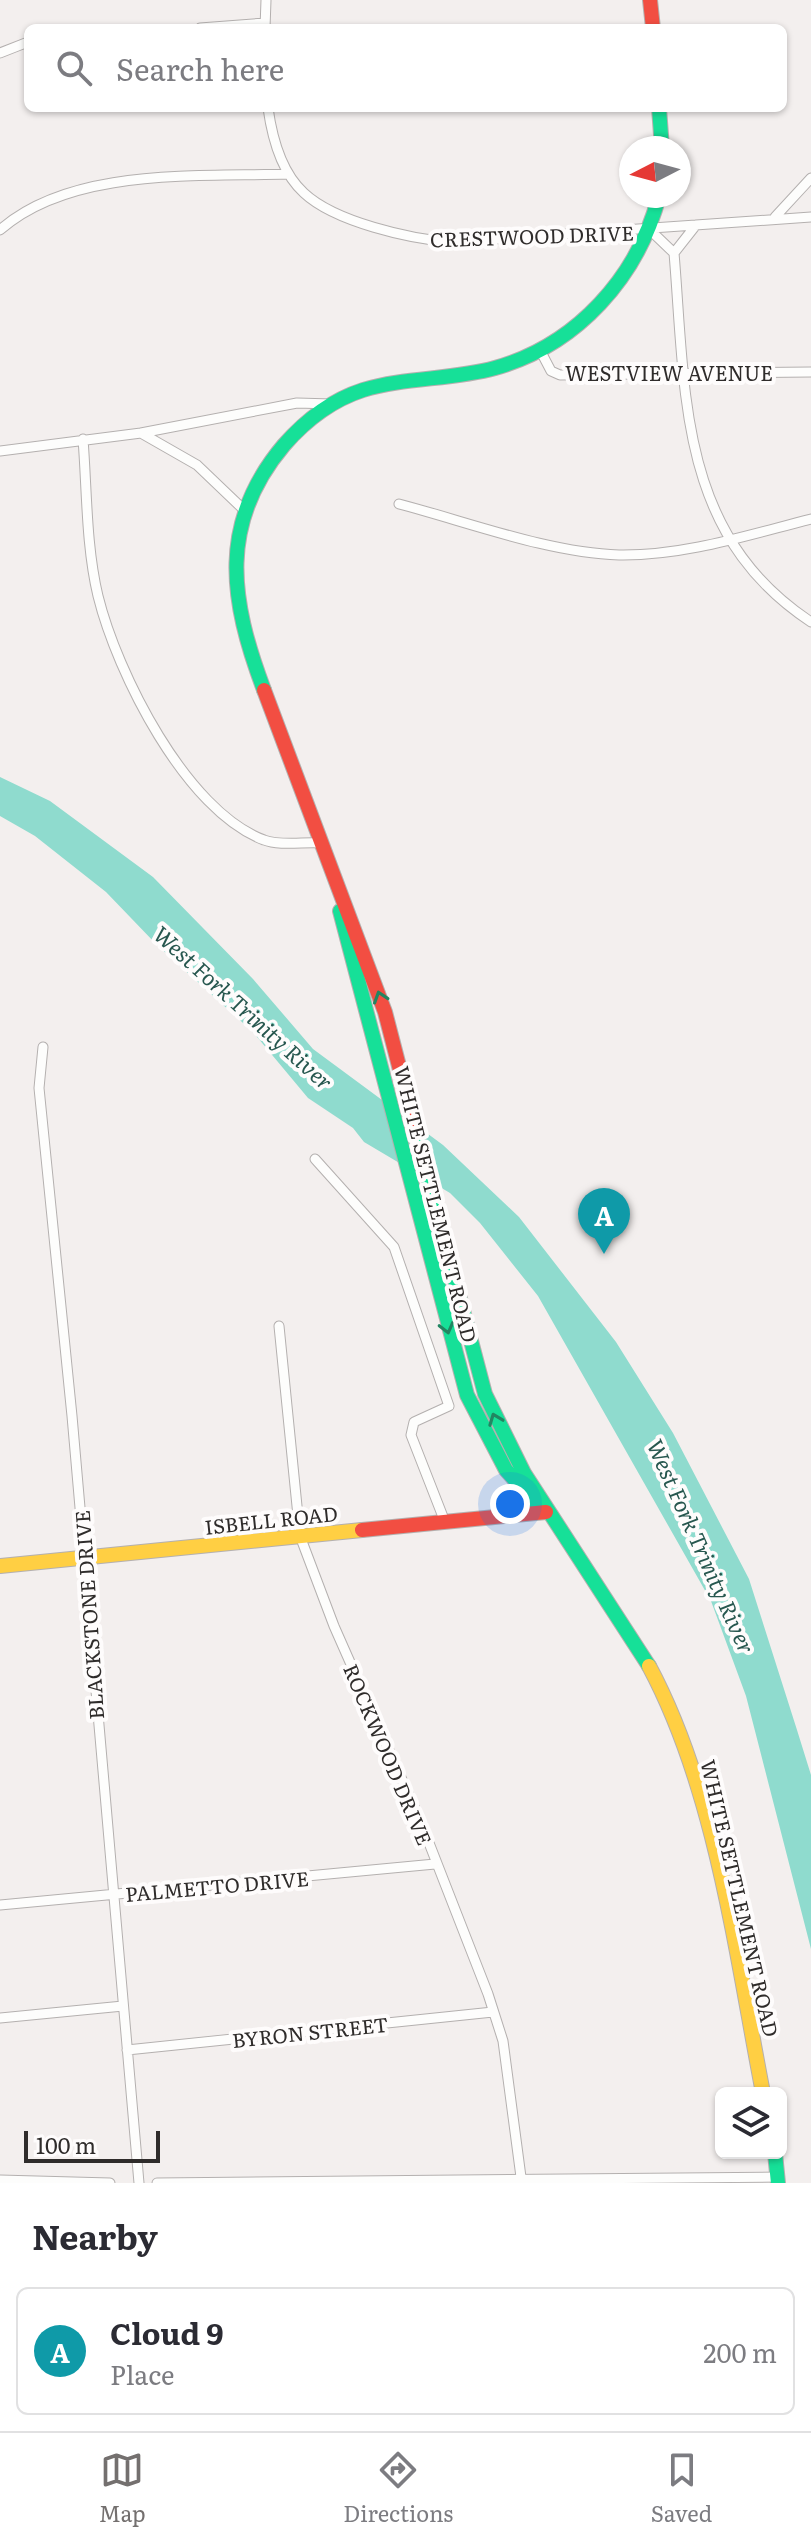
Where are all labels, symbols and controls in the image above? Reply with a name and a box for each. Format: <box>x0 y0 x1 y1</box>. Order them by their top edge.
search box <box>24 24 787 112</box>
icon: search <box>52 46 96 90</box>
text: Search here <box>116 46 284 90</box>
north arrow <box>619 136 691 208</box>
street label: CRESTWOOD DRIVE <box>429 216 635 254</box>
street label: WESTVIEW AVENUE <box>565 357 773 387</box>
water label: West Fork Trinity River <box>147 917 341 1097</box>
one-way arrow <box>373 991 389 1005</box>
street label: WHITE SETTLEMENT ROAD <box>388 1063 486 1345</box>
pin: A <box>578 1188 630 1254</box>
one-way arrow <box>438 1321 455 1335</box>
one-way arrow <box>488 1413 505 1427</box>
water label: West Fork Trinity River <box>640 1434 764 1658</box>
your location <box>490 1484 530 1524</box>
street label: ISBELL ROAD <box>203 1497 339 1541</box>
street label: BLACKSTONE DRIVE <box>66 1509 110 1721</box>
street label: ROCKWOOD DRIVE <box>337 1659 441 1849</box>
street label: WHITE SETTLEMENT ROAD <box>694 1756 788 2040</box>
street label: PALMETTO DRIVE <box>124 1862 310 1908</box>
street label: BYRON STREET <box>230 2008 390 2054</box>
map controls <box>715 2087 787 2159</box>
button: layers <box>715 2087 787 2159</box>
scale bar <box>24 2127 160 2163</box>
text: 100 m <box>36 2128 96 2161</box>
text: Nearby <box>32 2210 158 2260</box>
text: Cloud 9 <box>110 2310 223 2354</box>
text: A <box>50 2332 70 2371</box>
text: 200 m <box>703 2332 777 2371</box>
text: Place <box>110 2354 175 2393</box>
tab: Map <box>99 2448 146 2529</box>
tab: Directions <box>343 2448 453 2529</box>
tab: Saved <box>651 2448 712 2529</box>

